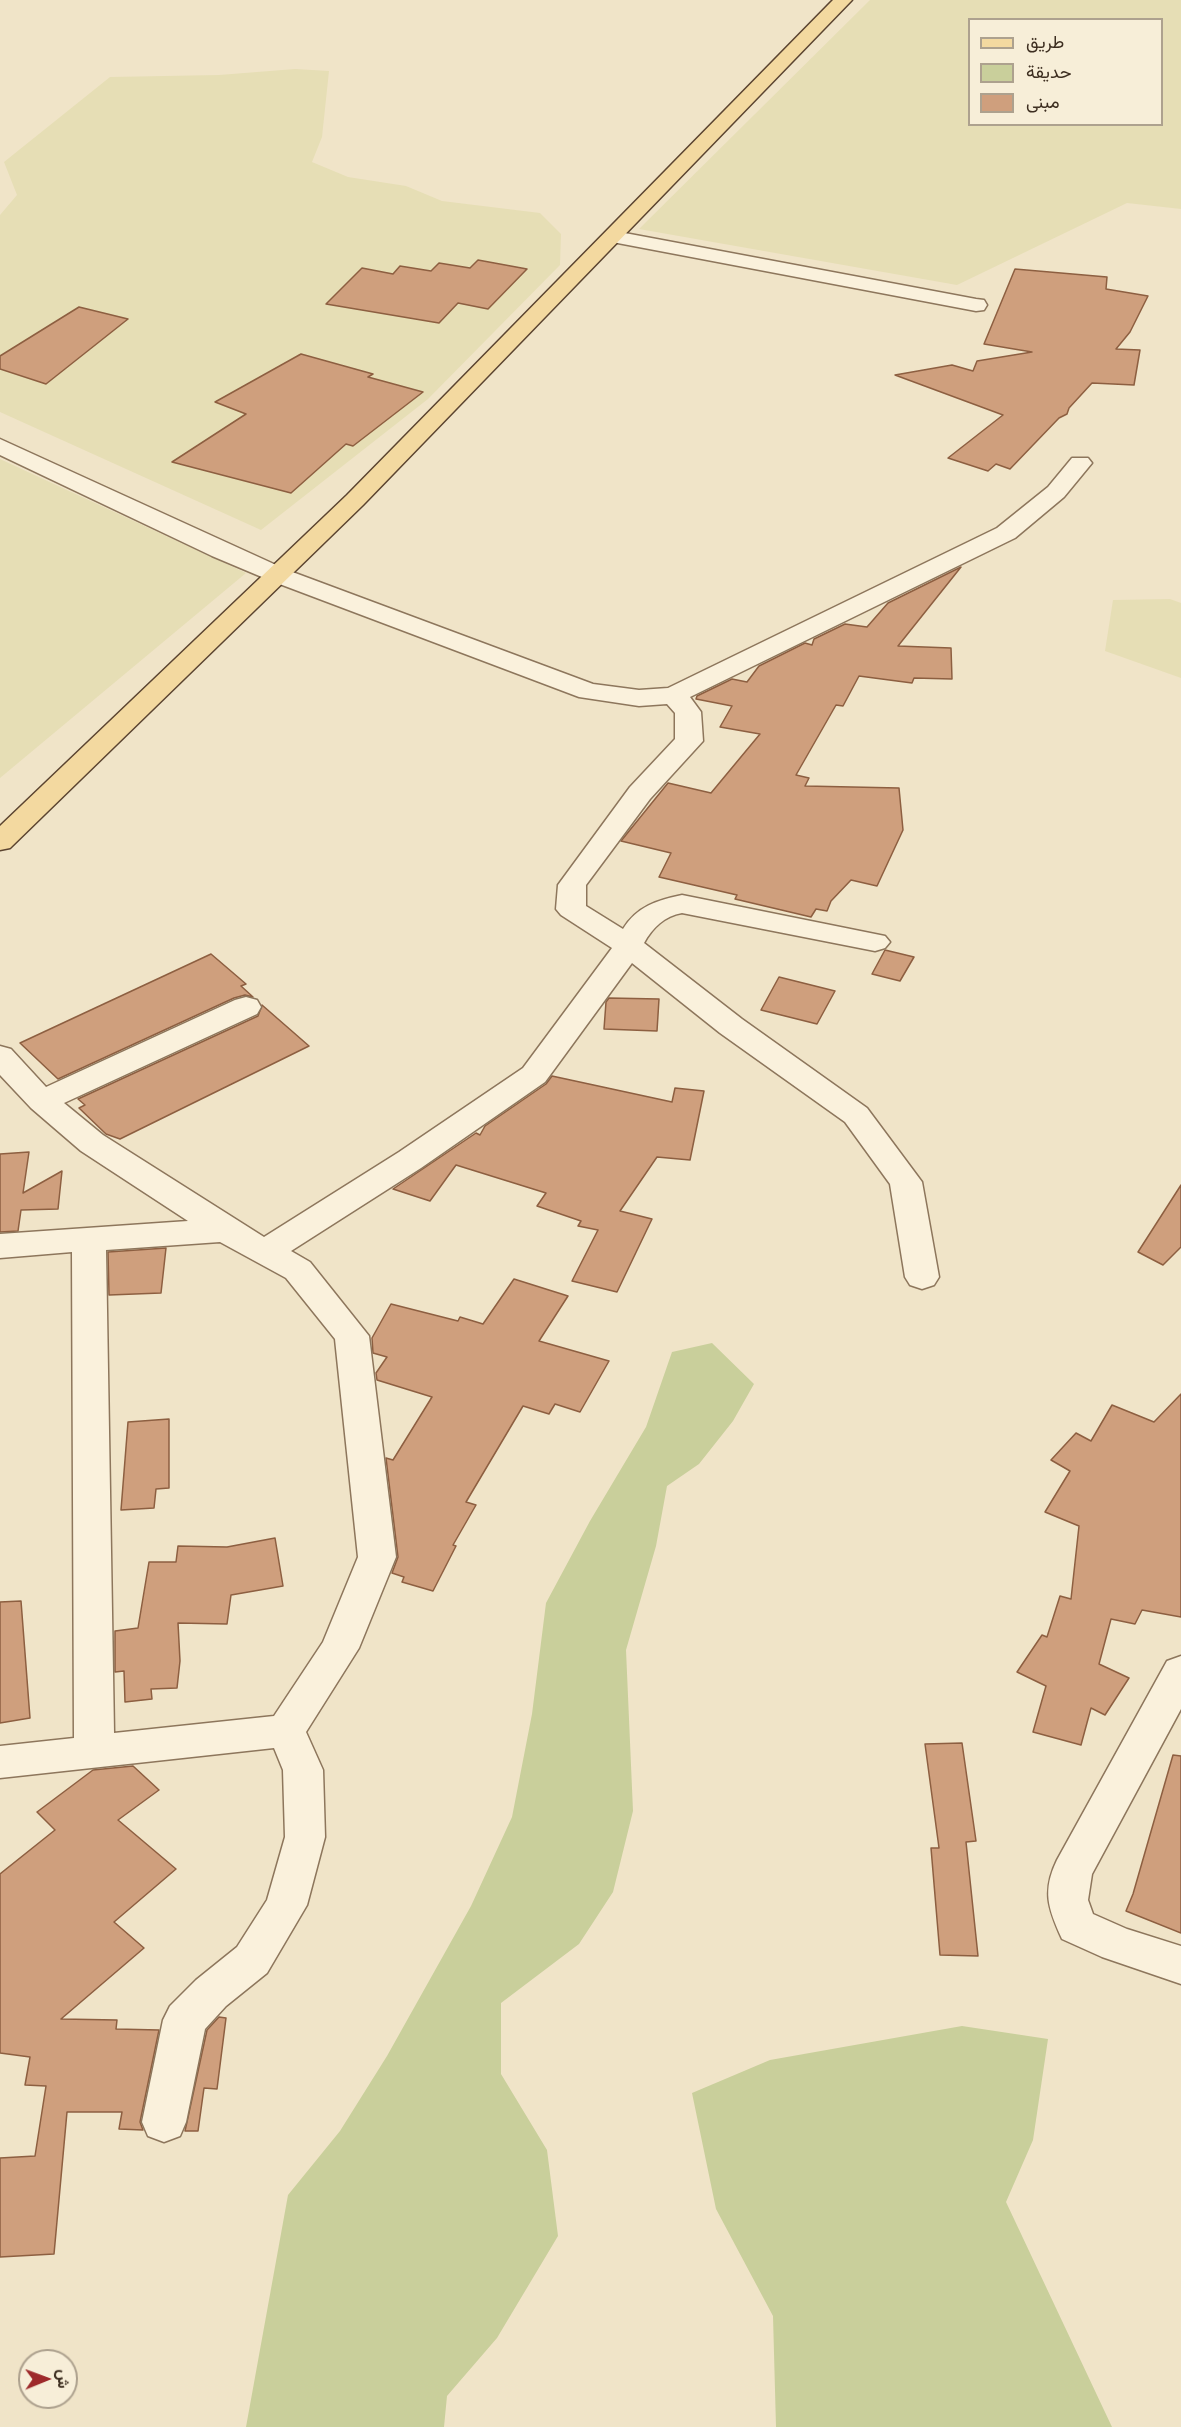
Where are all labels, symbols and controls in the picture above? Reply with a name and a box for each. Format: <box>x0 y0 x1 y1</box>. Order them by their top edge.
legend <box>968 18 1163 126</box>
text: طريق <box>1026 29 1064 53</box>
text: حديقة <box>1026 59 1072 83</box>
text: مبنى <box>1026 89 1060 113</box>
north arrow <box>18 2349 78 2409</box>
text: ش <box>53 2369 75 2389</box>

